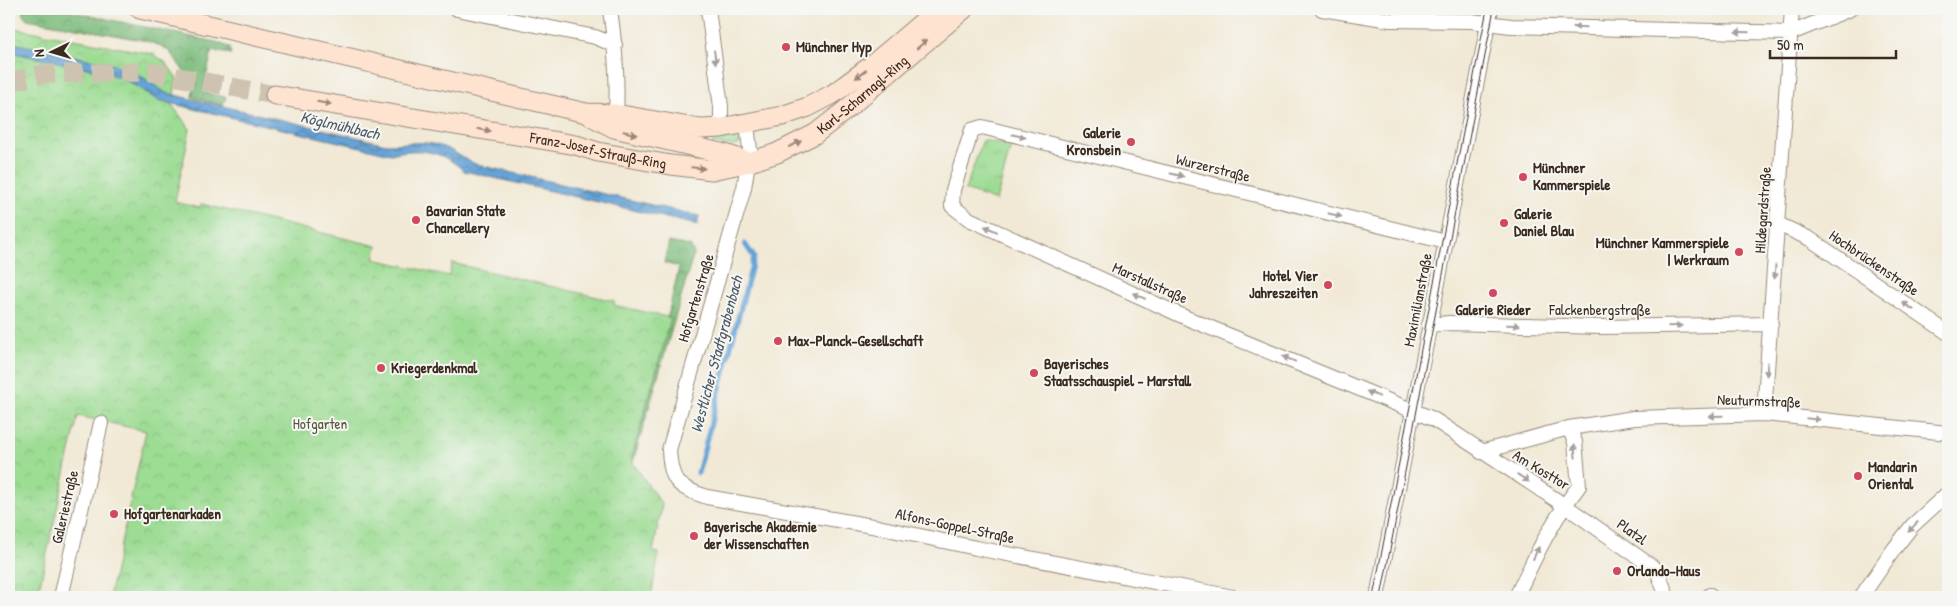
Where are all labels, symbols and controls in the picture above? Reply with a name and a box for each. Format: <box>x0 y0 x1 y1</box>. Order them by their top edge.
one-way arrow <box>1572 23 1588 31</box>
one-way arrow <box>1734 27 1750 35</box>
north arrow <box>28 28 78 78</box>
scale bar <box>1770 28 1896 60</box>
text: 50 m <box>1777 34 1804 55</box>
place label: Münchner Hyp <box>796 36 872 58</box>
one-way arrow <box>916 38 928 50</box>
marker: Münchner Hyp <box>780 41 792 53</box>
text: N <box>29 48 48 58</box>
one-way arrow <box>711 49 719 65</box>
street label: Karl-Scharnagl-Ring <box>812 50 913 139</box>
one-way arrow <box>854 69 867 79</box>
one-way arrow <box>316 99 332 107</box>
water label: Köglmühlbach <box>298 105 383 145</box>
place label: Galerie Kronsbein <box>1066 122 1121 160</box>
one-way arrow <box>476 126 492 134</box>
street label: Franz-Josef-Strauß-Ring <box>527 126 668 174</box>
one-way arrow <box>623 129 638 137</box>
one-way arrow <box>1012 132 1027 140</box>
marker: Galerie Kronsbein <box>1125 136 1137 148</box>
one-way arrow <box>788 140 802 148</box>
street label: Wurzerstraße <box>1174 148 1252 187</box>
place label: Münchner Kammerspiele <box>1533 157 1610 196</box>
one-way arrow <box>690 165 706 173</box>
street label: Hildegardstraße <box>1749 166 1776 254</box>
marker: Münchner Kammerspiele <box>1517 171 1529 183</box>
one-way arrow <box>1169 172 1184 180</box>
place label: Bavarian State Chancellery <box>426 200 506 239</box>
place label: Galerie Daniel Blau <box>1514 203 1575 241</box>
one-way arrow <box>1327 211 1342 219</box>
marker: Bavarian State Chancellery <box>410 214 422 226</box>
marker: Galerie Daniel Blau <box>1498 217 1510 229</box>
one-way arrow <box>984 224 998 232</box>
street label: Hochbrückenstraße <box>1825 225 1923 301</box>
place label: Münchner Kammerspiele | Werkraum <box>1596 232 1729 270</box>
marker: Münchner Kammerspiele | Werkraum <box>1733 246 1745 258</box>
street label: Hofgartenstraße <box>672 251 719 345</box>
street label: Maximilianstraße <box>1398 251 1437 349</box>
street label: Marstallstraße <box>1109 257 1191 308</box>
place label: Hotel Vier Jahreszeiten <box>1249 265 1318 303</box>
one-way arrow <box>1770 265 1778 281</box>
water label: Westlicher Stadtgrabenbach <box>685 272 748 435</box>
marker: Hotel Vier Jahreszeiten <box>1322 279 1334 291</box>
marker: Galerie Rieder <box>1487 287 1499 299</box>
one-way arrow <box>1132 292 1146 300</box>
place label: Galerie Rieder <box>1455 299 1531 320</box>
street label: Falckenbergstraße <box>1548 299 1651 320</box>
one-way arrow <box>1901 301 1914 310</box>
one-way arrow <box>1505 321 1521 329</box>
one-way arrow <box>1667 322 1683 330</box>
place label: Max-Planck-Gesellschaft <box>788 330 924 351</box>
marker: Max-Planck-Gesellschaft <box>772 335 784 347</box>
place label: Bayerisches Staatsschauspiel - Marstall <box>1044 353 1191 392</box>
one-way arrow <box>1281 355 1296 362</box>
place label: Kriegerdenkmal <box>391 357 478 379</box>
one-way arrow <box>1763 361 1771 377</box>
marker: Kriegerdenkmal <box>375 362 387 374</box>
marker: Bayerisches Staatsschauspiel - Marstall <box>1028 367 1040 379</box>
one-way arrow <box>1366 389 1380 397</box>
street label: Neuturmstraße <box>1717 389 1801 412</box>
one-way arrow <box>1707 412 1723 420</box>
park label: Hofgarten <box>293 413 348 434</box>
one-way arrow <box>1805 415 1821 423</box>
one-way arrow <box>1571 443 1579 459</box>
street label: Am Kosttor <box>1509 444 1574 495</box>
place label: Mandarin Oriental <box>1868 456 1917 494</box>
street label: Galeriestraße <box>46 468 83 546</box>
marker: Mandarin Oriental <box>1852 470 1864 482</box>
one-way arrow <box>1516 474 1529 483</box>
place label: Hofgartenarkaden <box>124 503 221 525</box>
street label: Alfons-Goppel-Straße <box>894 503 1017 548</box>
marker: Hofgartenarkaden <box>108 508 120 520</box>
street label: Platzl <box>1613 514 1652 550</box>
place label: Bayerische Akademie der Wissenschaften <box>704 516 817 554</box>
one-way arrow <box>1907 521 1919 533</box>
marker: Bayerische Akademie der Wissenschaften <box>688 530 700 542</box>
one-way arrow <box>1533 546 1541 560</box>
place label: Orlando-Haus <box>1627 560 1701 581</box>
marker: Orlando-Haus <box>1611 565 1623 577</box>

